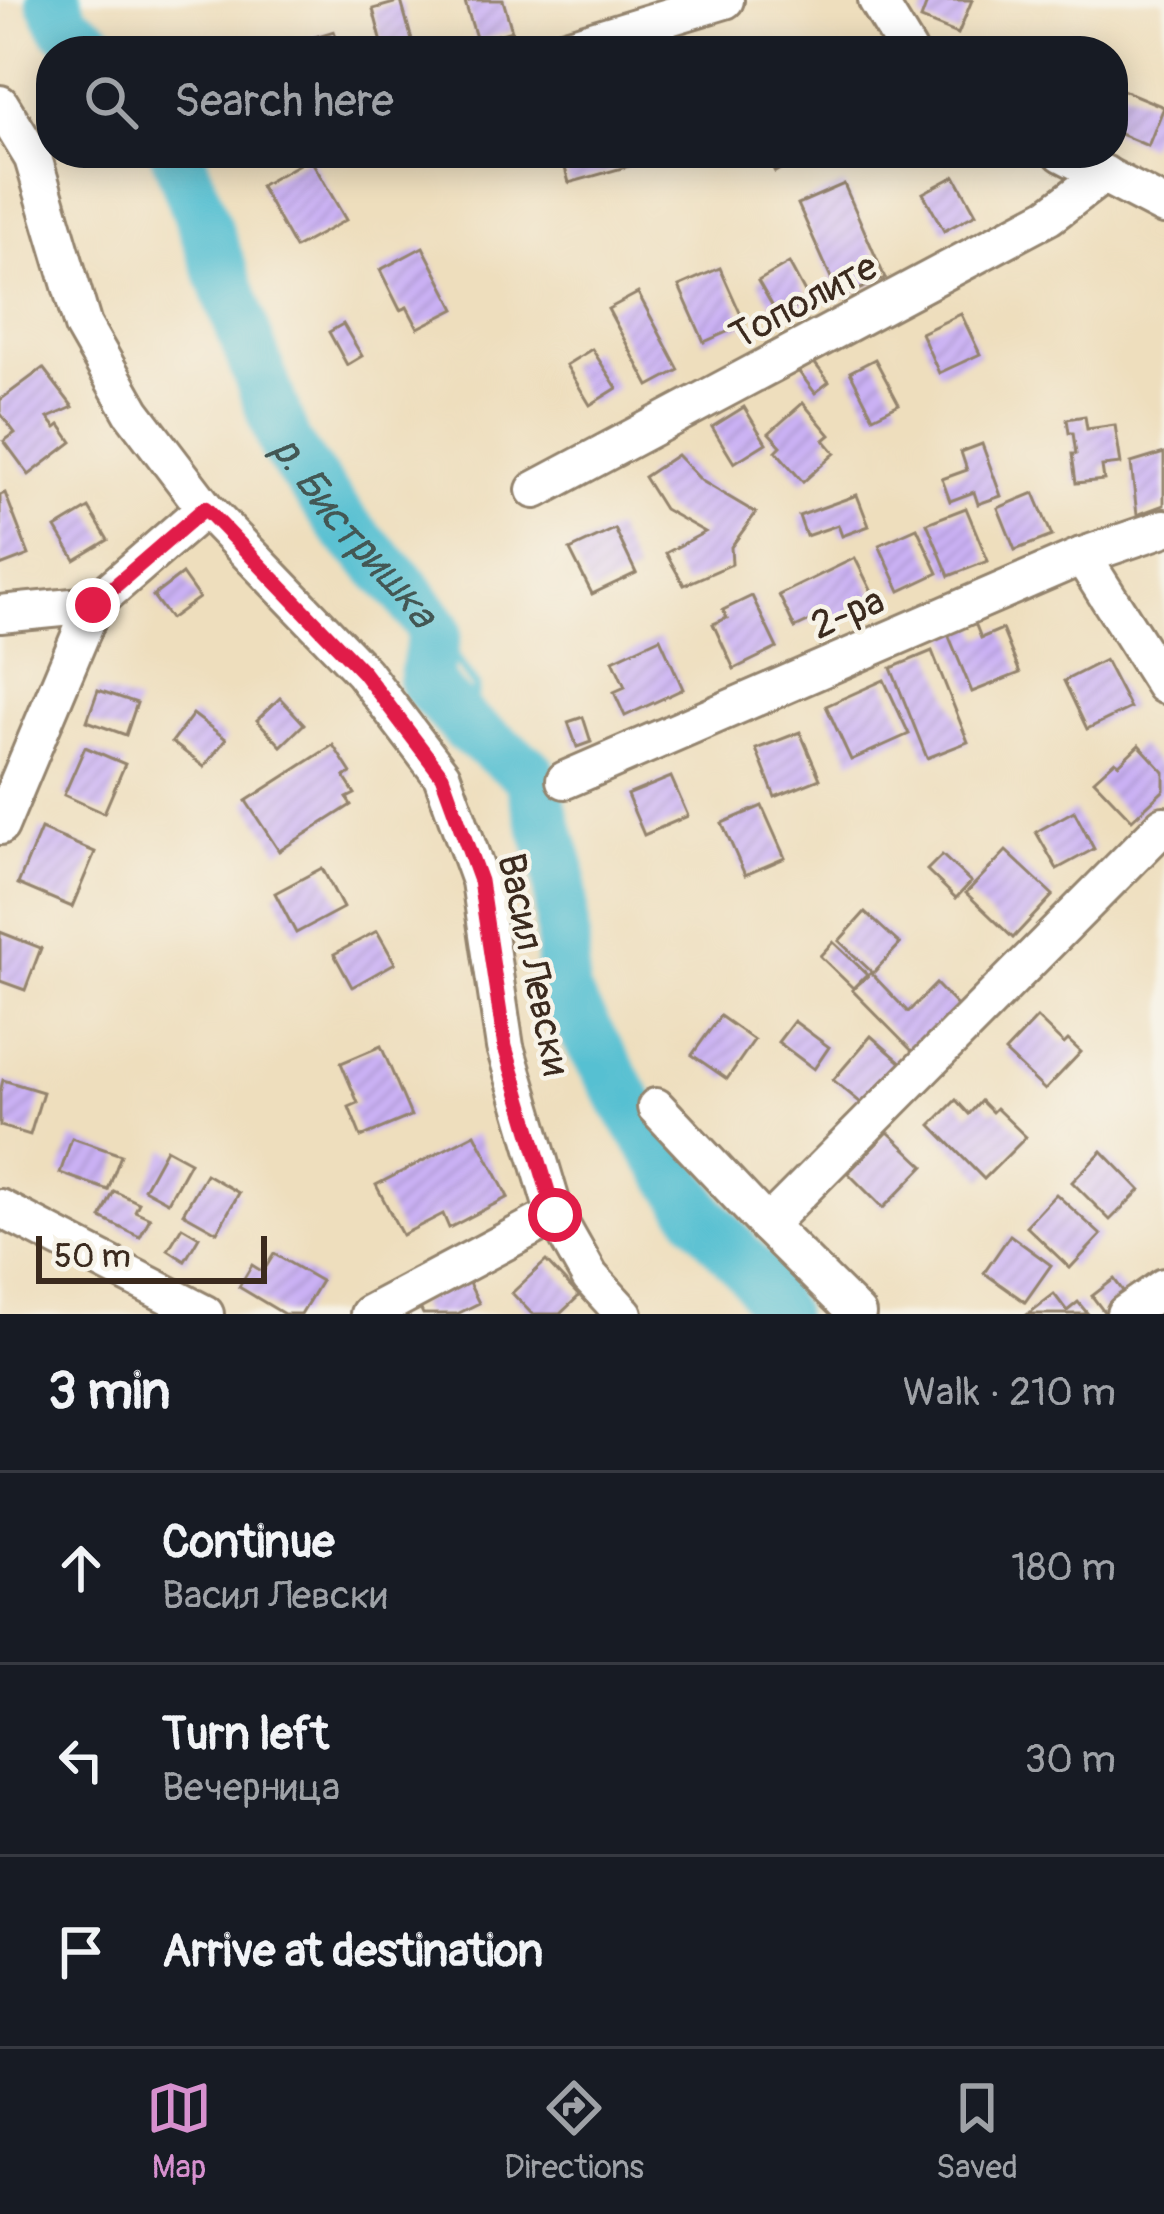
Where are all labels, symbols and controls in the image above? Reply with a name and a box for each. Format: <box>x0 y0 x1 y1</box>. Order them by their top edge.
search box <box>36 36 1128 168</box>
icon: search <box>78 69 144 135</box>
text: Search here <box>174 74 394 130</box>
street label: Тополите <box>722 242 886 361</box>
water label: р. Бистришка <box>260 427 450 640</box>
street label: 2-ра <box>804 576 892 651</box>
route end <box>66 578 120 632</box>
street label: Васил Левски <box>486 849 581 1080</box>
route start <box>528 1188 582 1242</box>
scale bar <box>36 1230 267 1283</box>
text: 50 m <box>54 1236 131 1277</box>
text: 3 min <box>48 1360 170 1424</box>
text: Walk · 210 m <box>903 1368 1116 1417</box>
text: Continue <box>162 1515 335 1571</box>
icon: ahead <box>48 1535 114 1601</box>
text: 180 m <box>1011 1543 1116 1592</box>
text: Васил Левски <box>162 1571 387 1620</box>
text: Turn left <box>162 1707 329 1763</box>
icon: left <box>48 1727 114 1793</box>
text: 30 m <box>1025 1735 1116 1784</box>
text: Вечерница <box>162 1763 340 1812</box>
icon: arrive <box>48 1919 114 1985</box>
text: Arrive at destination <box>162 1924 543 1980</box>
tab: Map <box>146 2075 212 2188</box>
tab: Directions <box>504 2075 644 2188</box>
tab: Saved <box>936 2075 1018 2188</box>

